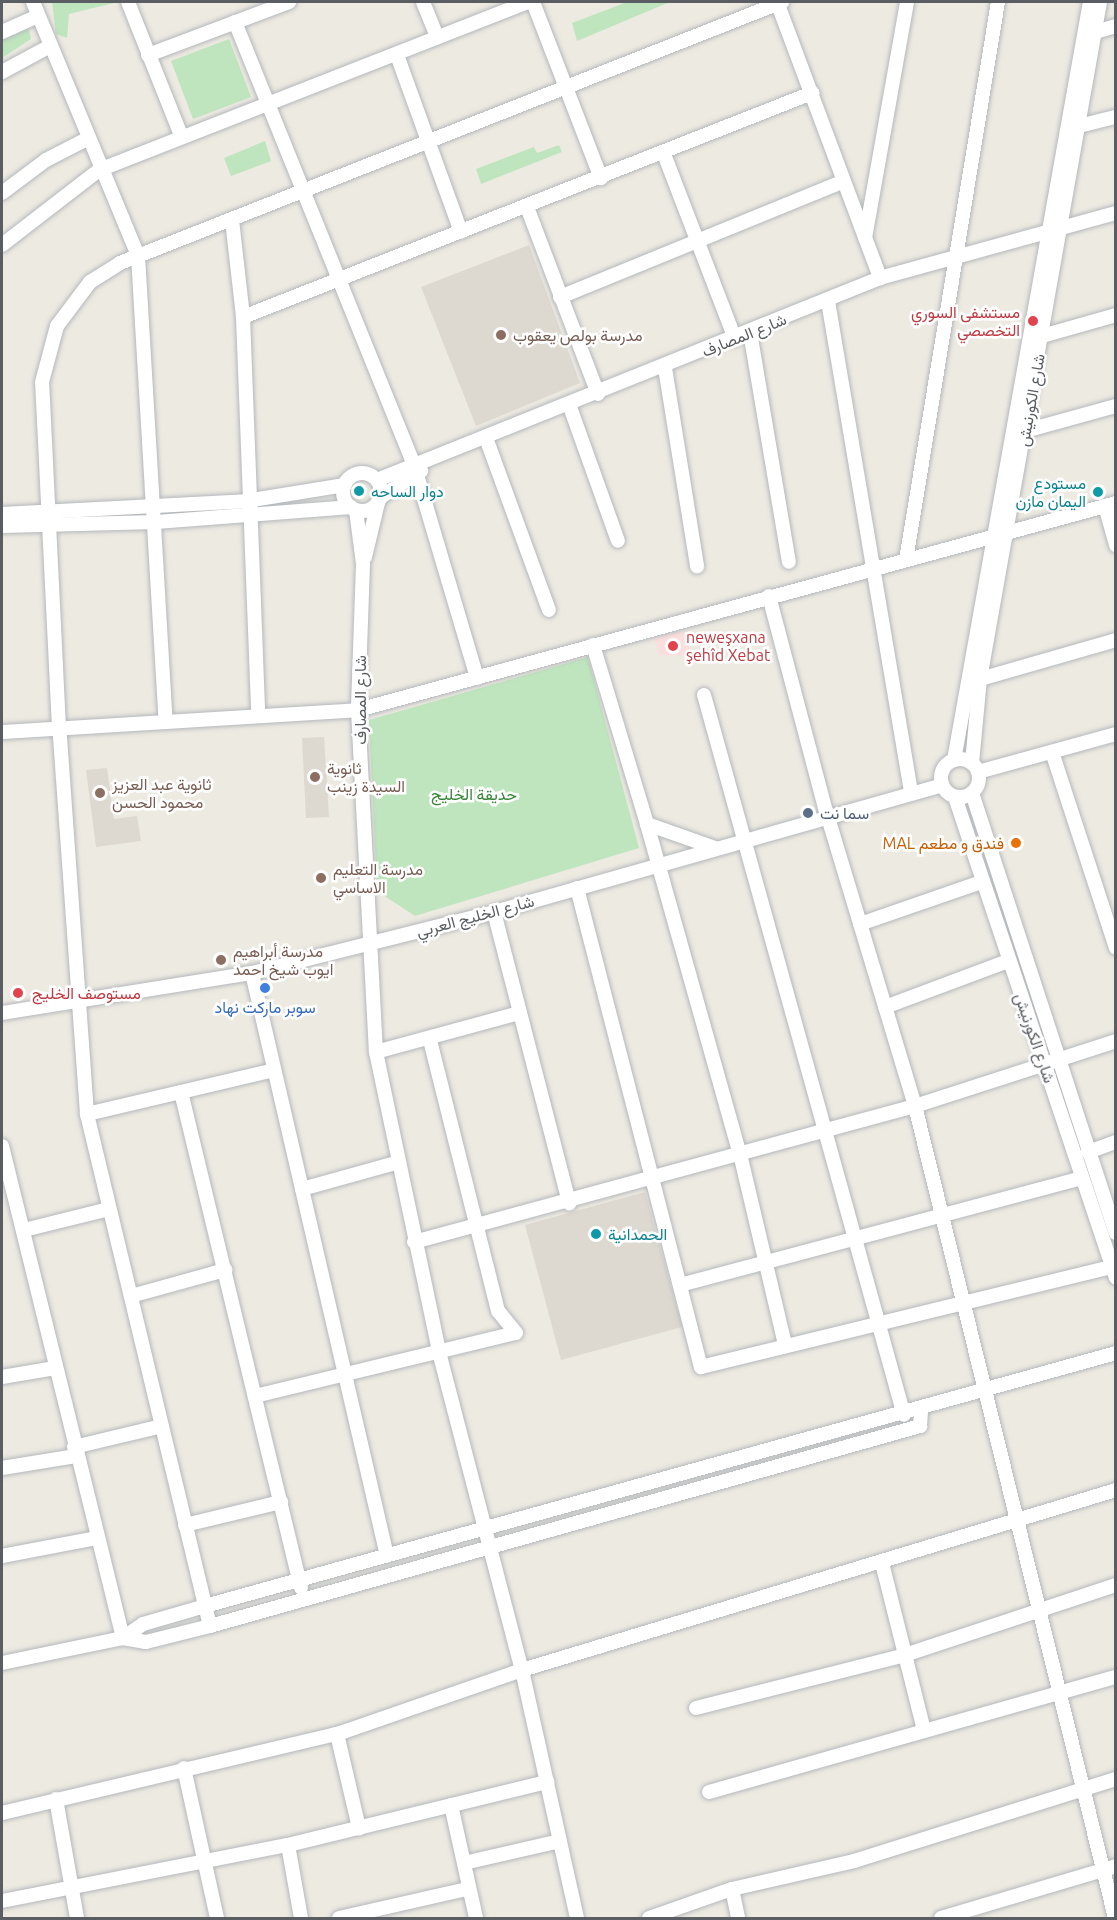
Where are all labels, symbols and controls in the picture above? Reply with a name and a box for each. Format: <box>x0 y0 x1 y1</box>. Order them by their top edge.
place label: مستشفى السوري التخصصي <box>911 302 1020 340</box>
street label: شارع المصارف <box>699 309 789 361</box>
marker: مستشفى السوري التخصصي <box>1024 312 1042 330</box>
place label: مدرسة بولص يعقوب <box>513 325 642 345</box>
marker: مدرسة بولص يعقوب <box>494 328 508 342</box>
street label: شارع الكورنيش <box>1013 352 1049 448</box>
place label: مستودع اليمان مازن <box>1015 473 1086 511</box>
place label: دوار الساحه <box>371 481 444 501</box>
marker: دوار الساحه <box>352 484 366 498</box>
marker: مستودع اليمان مازن <box>1091 485 1105 499</box>
place label: neweşxana şehîd Xebat <box>686 627 770 665</box>
marker: neweşxana şehîd Xebat <box>664 637 682 655</box>
street label: شارع المصارف <box>350 655 370 745</box>
place label: ثانوية السيدة زينب <box>327 758 405 796</box>
marker: ثانوية السيدة زينب <box>308 770 322 784</box>
place label: ثانوية عبد العزيز محمود الحسن <box>112 774 212 812</box>
park label: حديقة الخليج <box>431 784 517 804</box>
marker: ثانوية عبد العزيز محمود الحسن <box>93 786 107 800</box>
place label: سما نت <box>820 803 869 823</box>
marker: سما نت <box>801 806 815 820</box>
place label: MAL فندق و مطعم <box>883 833 1004 853</box>
marker: MAL فندق و مطعم <box>1009 836 1023 850</box>
place label: مدرسة التعليم الاساسي <box>333 859 423 897</box>
marker: مدرسة التعليم الاساسي <box>314 871 328 885</box>
street label: شارع الخليج العربي <box>414 891 536 941</box>
place label: مدرسة أبراهيم ايوب شيخ احمد <box>233 941 333 979</box>
marker: مدرسة أبراهيم ايوب شيخ احمد <box>214 953 228 967</box>
marker: سوبر ماركت نهاد <box>258 981 272 995</box>
place label: مستوصف الخليج <box>32 983 141 1003</box>
marker: مستوصف الخليج <box>9 984 27 1002</box>
street label: شارع الكورنيش <box>1011 990 1059 1086</box>
place label: سوبر ماركت نهاد <box>214 997 316 1017</box>
place label: الحمدانية <box>608 1224 667 1244</box>
marker: الحمدانية <box>589 1227 603 1241</box>

